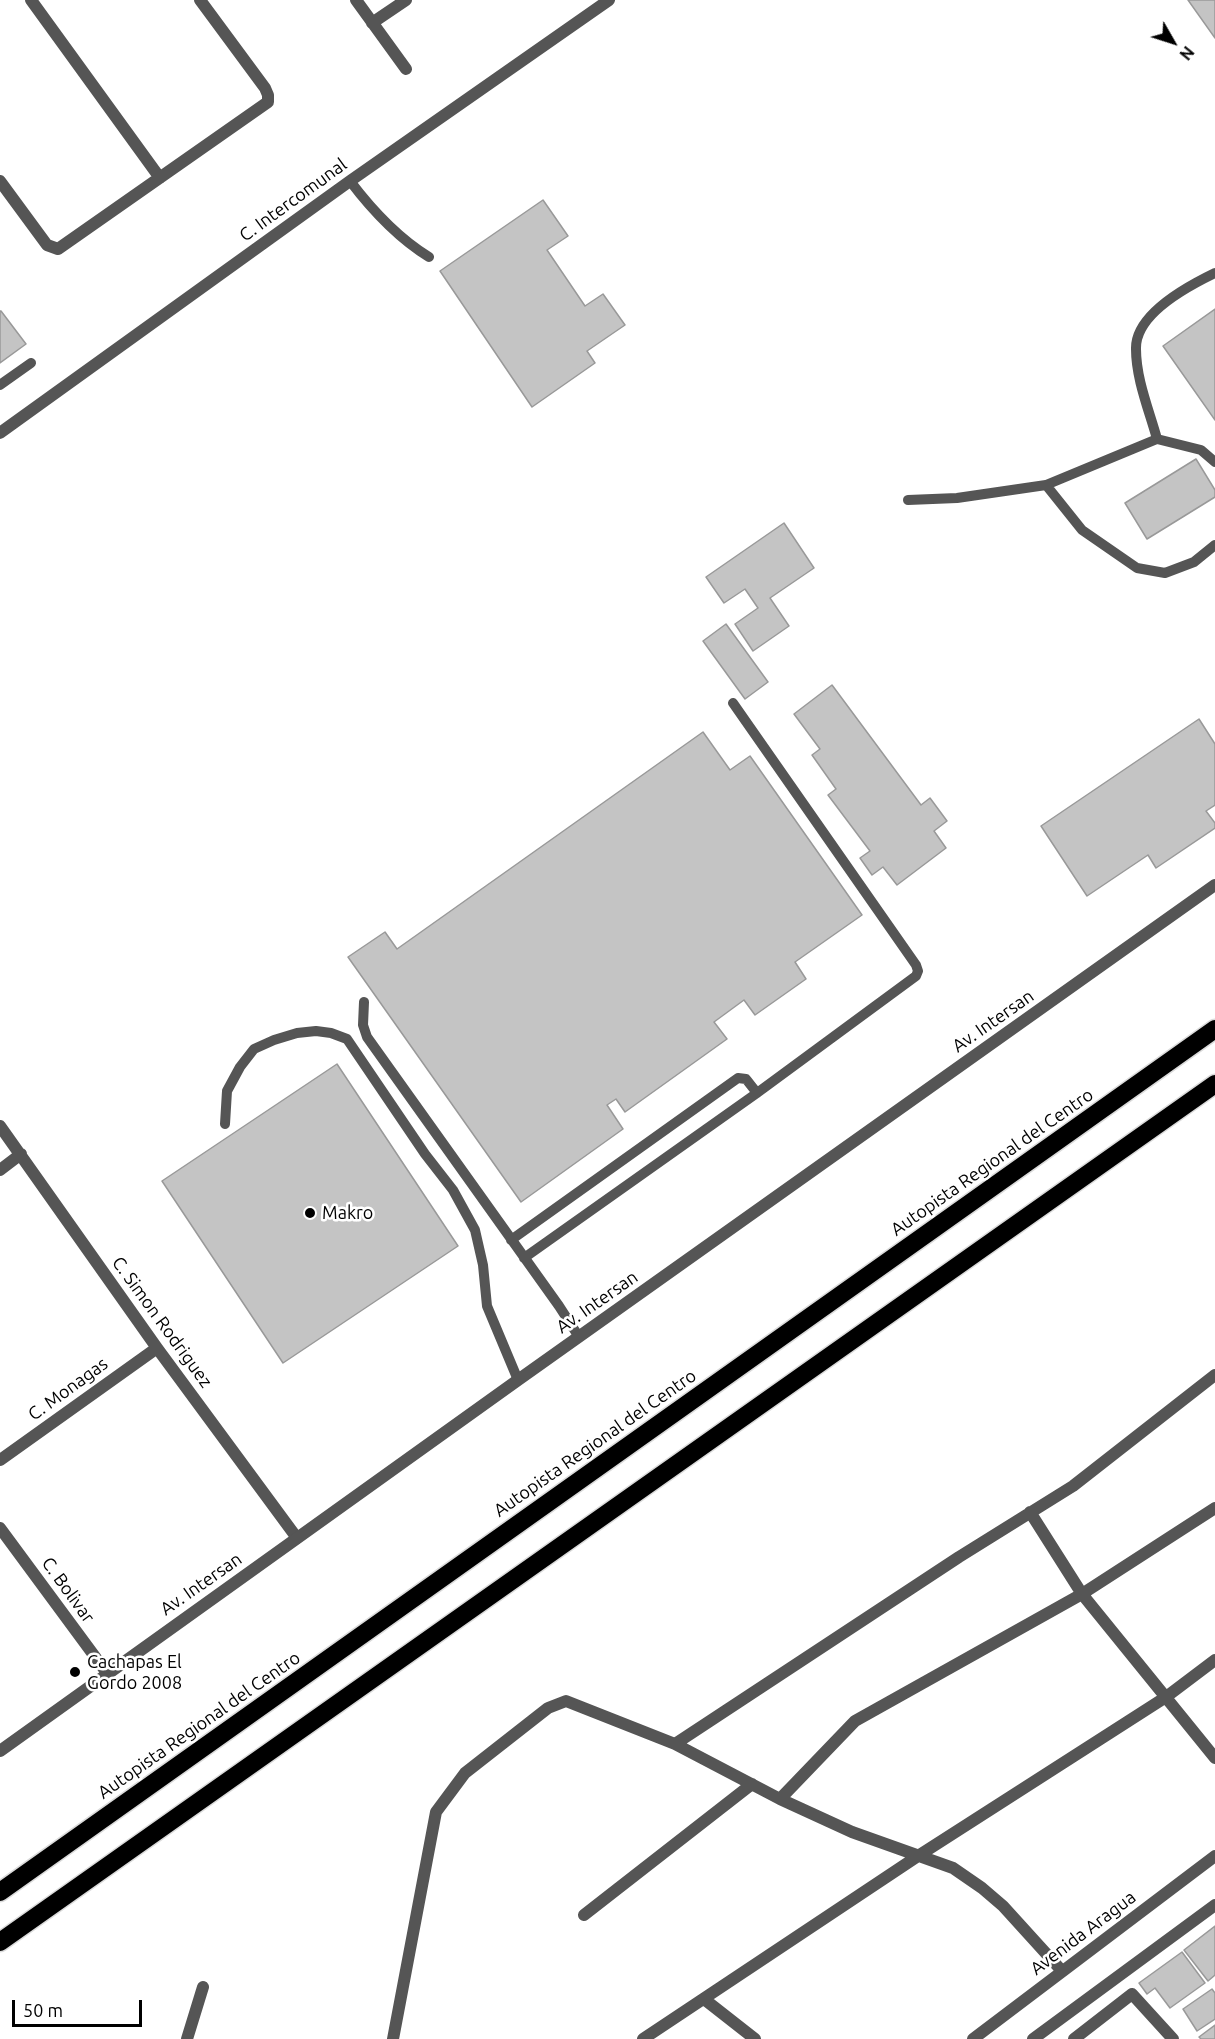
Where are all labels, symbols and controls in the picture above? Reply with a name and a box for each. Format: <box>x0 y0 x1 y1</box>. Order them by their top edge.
north arrow <box>1143 12 1203 72</box>
text: N <box>1176 43 1198 64</box>
street label: C. Intercomunal <box>235 154 351 246</box>
street label: Av. Intersan <box>948 985 1038 1057</box>
street label: Autopista Regional del Centro <box>887 1084 1097 1240</box>
place label: Makro <box>322 1202 373 1224</box>
marker: Makro <box>303 1206 317 1220</box>
street label: C. Simon Rodriguez <box>107 1252 217 1392</box>
street label: Av. Intersan <box>552 1266 642 1338</box>
street label: C. Monagas <box>24 1353 112 1425</box>
street label: Autopista Regional del Centro <box>490 1365 700 1521</box>
street label: Av. Intersan <box>156 1548 246 1620</box>
street label: C. Bolivar <box>37 1553 99 1627</box>
street label: Autopista Regional del Centro <box>94 1647 304 1803</box>
place label: Cachapas El Gordo 2008 <box>87 1651 182 1694</box>
marker: Cachapas El Gordo 2008 <box>68 1665 82 1679</box>
street label: Avenida Aragua <box>1026 1886 1140 1980</box>
scale bar <box>15 1988 146 2026</box>
text: 50 m <box>23 2000 63 2020</box>

